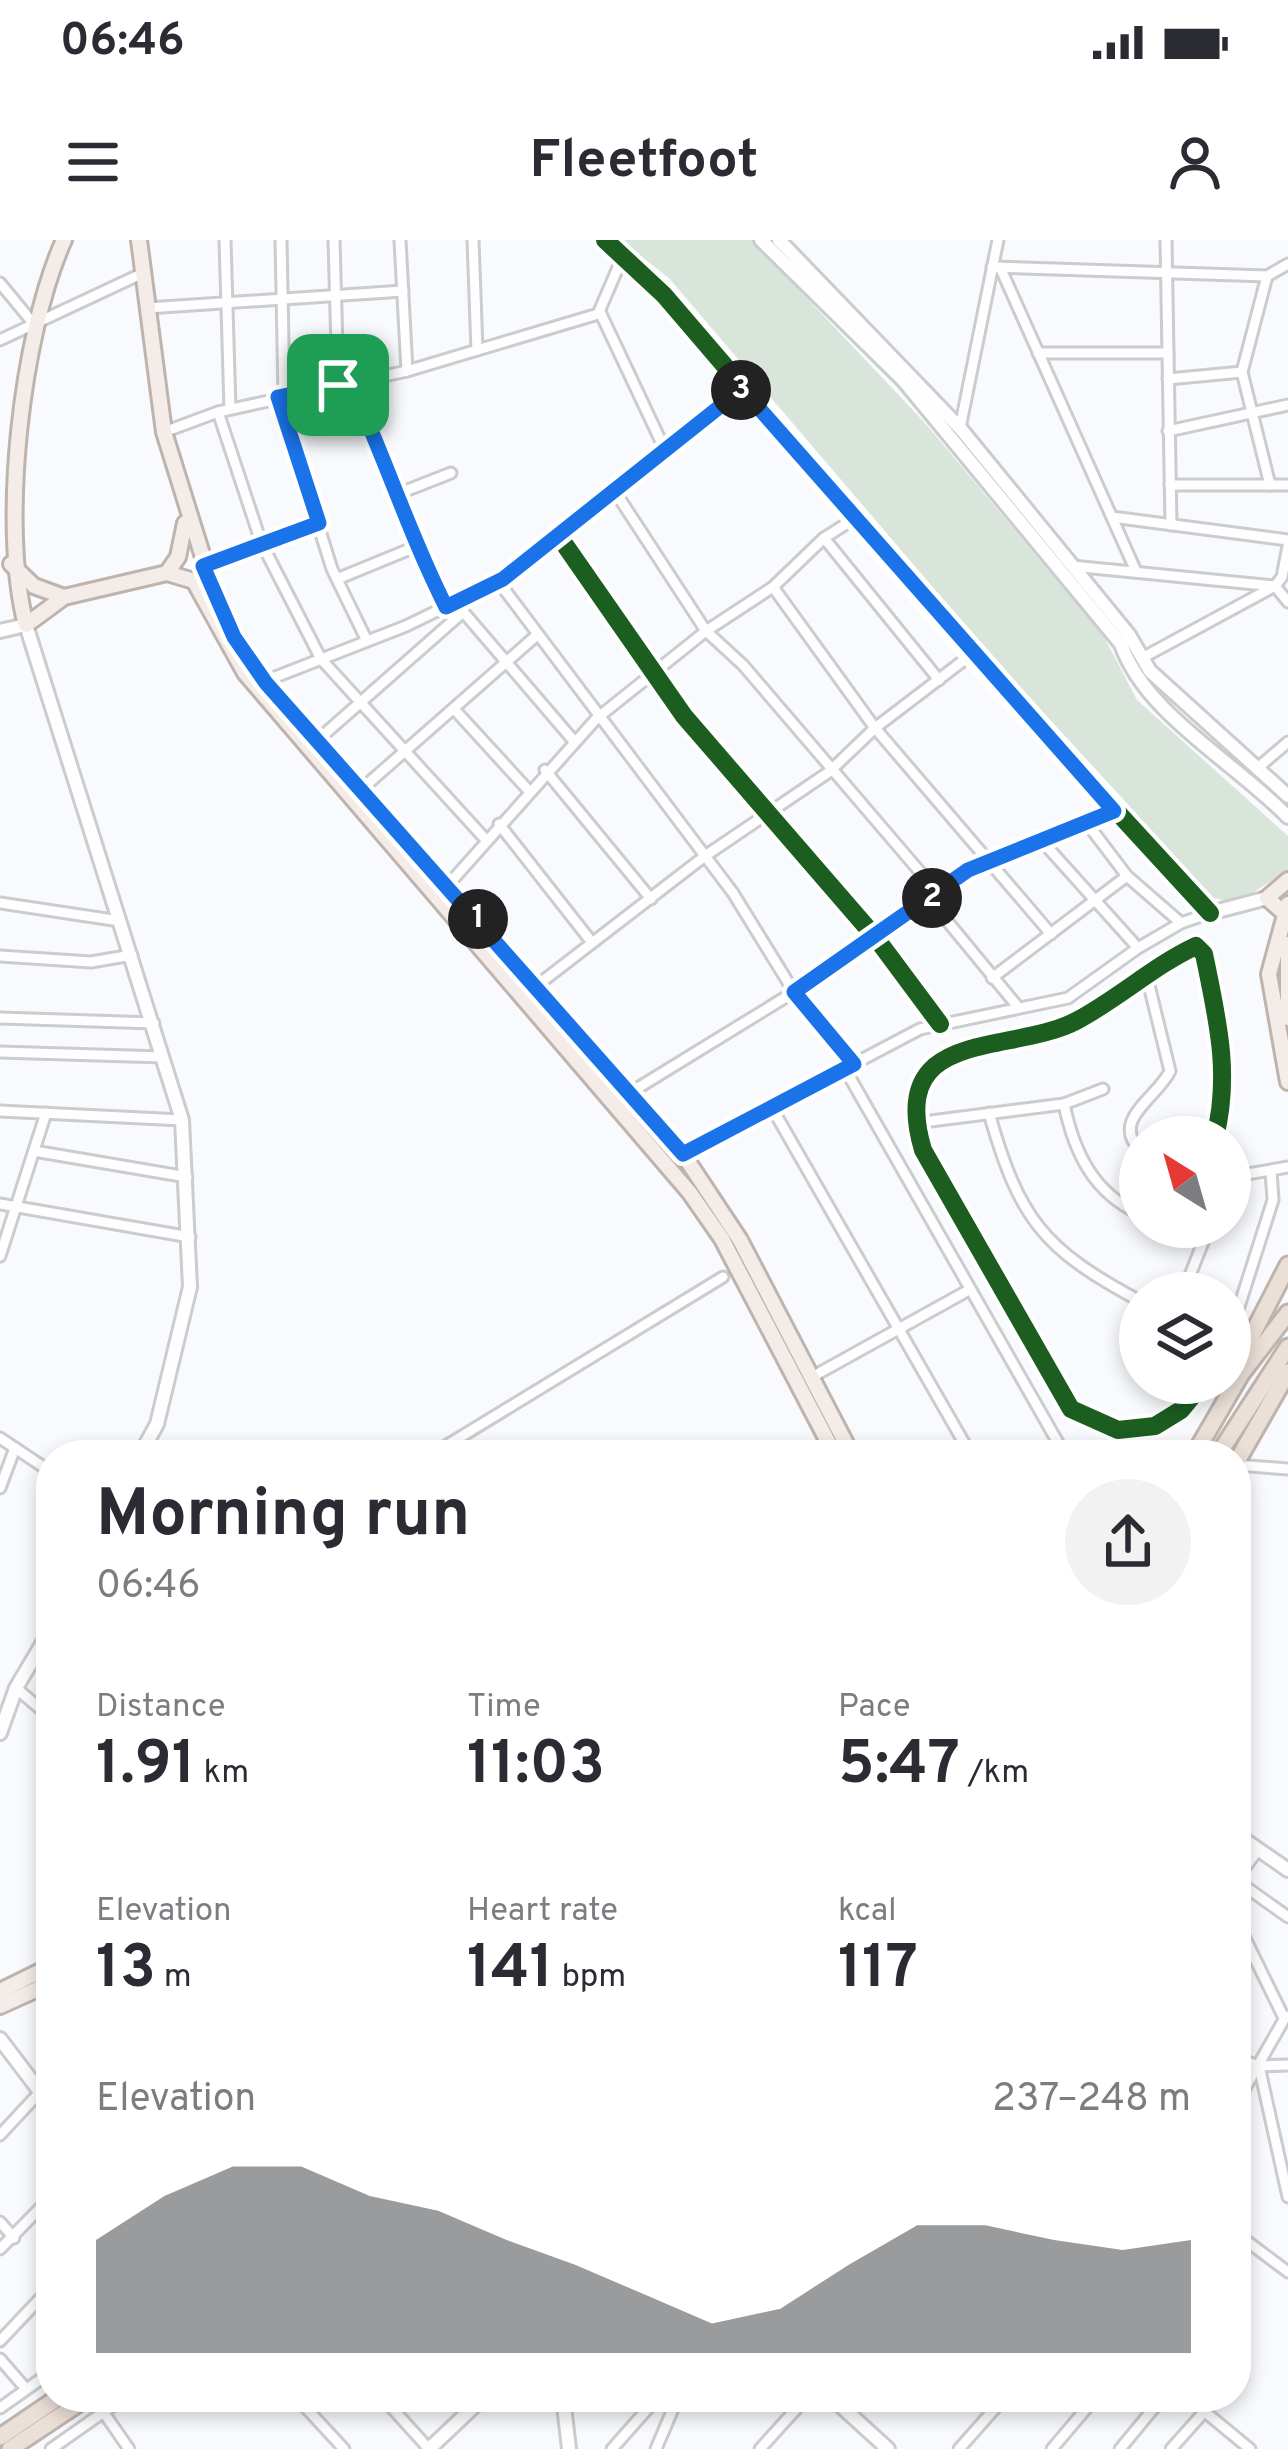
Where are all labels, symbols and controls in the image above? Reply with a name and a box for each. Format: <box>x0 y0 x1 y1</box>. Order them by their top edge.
text: 06:46 <box>60 14 185 71</box>
text: Fleetfoot <box>530 128 758 197</box>
icon: menu <box>60 129 126 195</box>
icon: person <box>1162 129 1228 195</box>
pin <box>287 334 389 436</box>
icon: arrive <box>305 352 371 418</box>
pin: 3 <box>711 360 771 420</box>
text: 3 <box>731 369 751 411</box>
pin: 2 <box>902 868 962 928</box>
text: 2 <box>922 877 942 919</box>
pin: 1 <box>448 889 508 949</box>
text: 1 <box>471 898 485 940</box>
north arrow <box>1119 1116 1251 1248</box>
map controls <box>1119 1116 1251 1404</box>
button: layers <box>1119 1272 1251 1404</box>
text: Morning run <box>96 1476 470 1559</box>
button: share <box>1065 1479 1191 1605</box>
text: 06:46 <box>96 1563 201 1612</box>
text: Distance <box>96 1687 226 1729</box>
text: Time <box>467 1687 541 1729</box>
text: Pace <box>838 1687 911 1729</box>
text: 1.91 <box>96 1729 196 1805</box>
text: 11:03 <box>467 1729 605 1805</box>
text: 5:47 <box>838 1729 960 1805</box>
text: km <box>196 1753 249 1795</box>
text: /km <box>960 1753 1029 1795</box>
text: Elevation <box>96 1891 232 1933</box>
text: Heart rate <box>467 1891 618 1933</box>
text: kcal <box>838 1891 897 1933</box>
text: 13 <box>96 1933 156 2009</box>
text: 141 <box>467 1933 554 2009</box>
text: 117 <box>838 1933 918 2009</box>
text: m <box>156 1957 192 1999</box>
text: bpm <box>554 1957 626 1999</box>
text: Elevation <box>96 2076 256 2125</box>
text: 237–248 m <box>992 2076 1191 2125</box>

